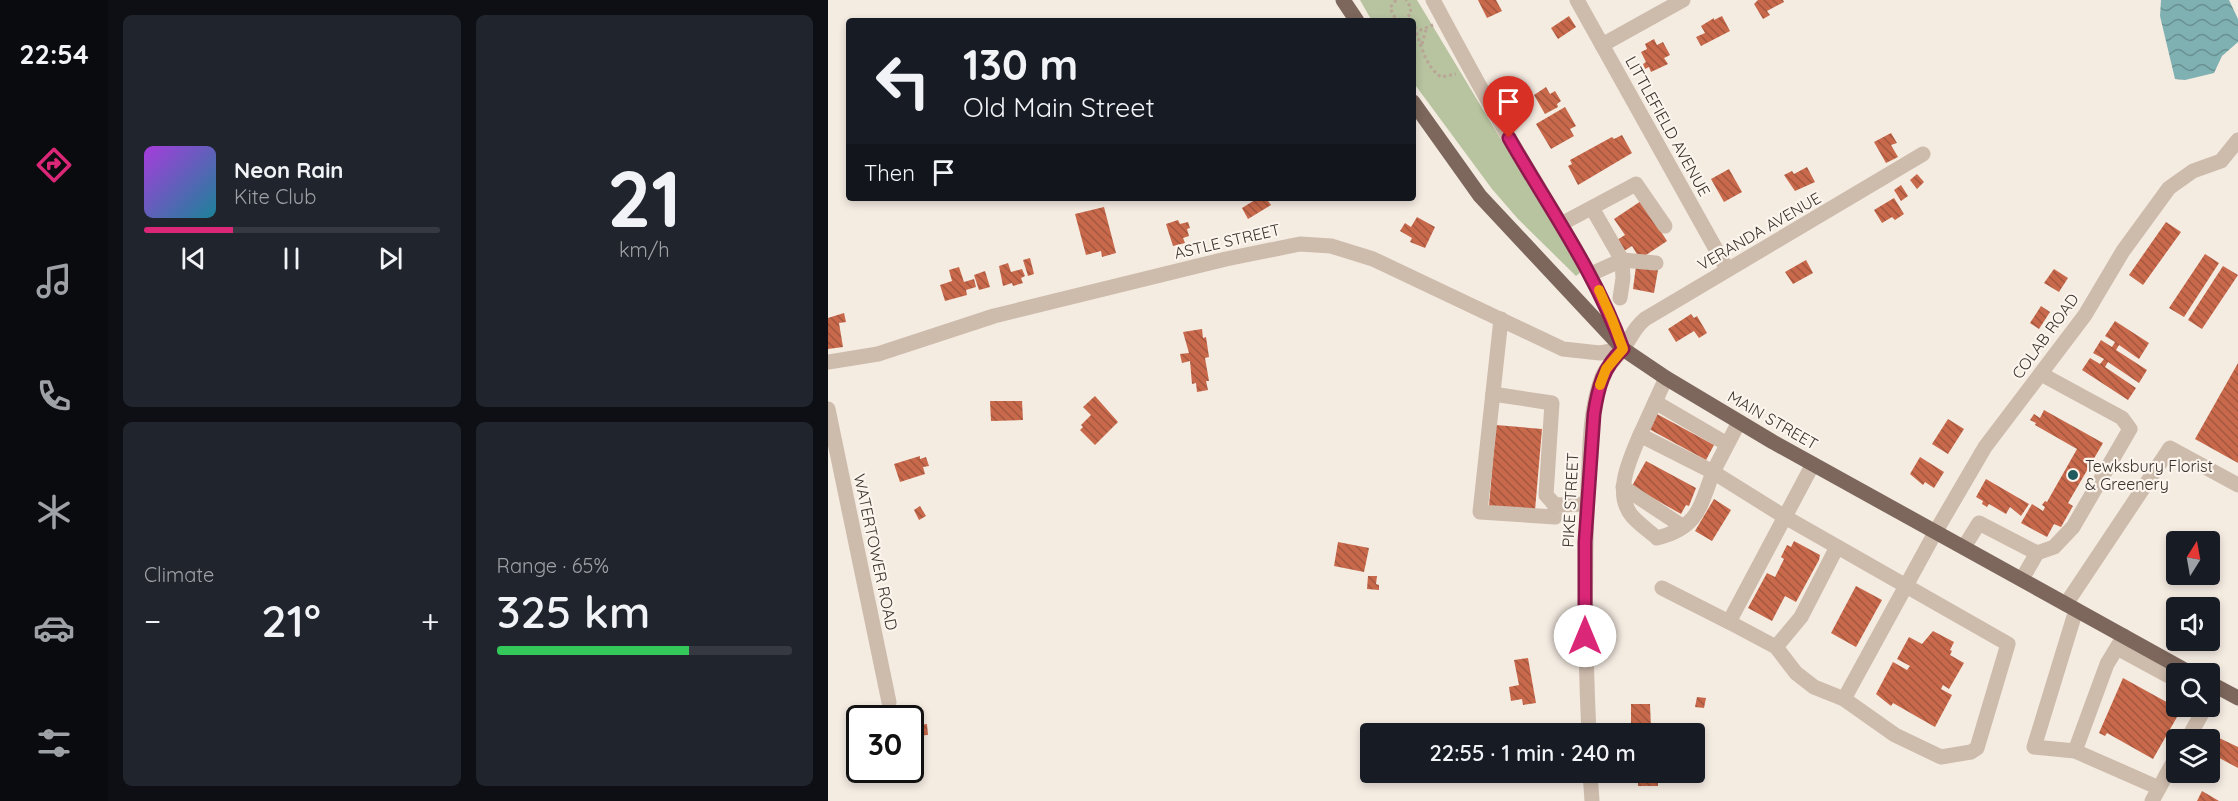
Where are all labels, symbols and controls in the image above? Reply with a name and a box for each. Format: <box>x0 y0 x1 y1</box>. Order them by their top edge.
text: 22:54 <box>19 37 89 71</box>
text: 130 m <box>963 38 1078 91</box>
icon: left <box>864 42 942 120</box>
street label: LITTLEFIELD AVENUE <box>1621 52 1715 200</box>
pin <box>1483 76 1534 138</box>
icon: arrive <box>1492 85 1525 118</box>
text: Old Main Street <box>963 90 1155 124</box>
icon: directions <box>33 144 75 186</box>
text: 21 <box>607 149 682 247</box>
text: Neon Rain <box>234 156 343 184</box>
icon: arrive <box>927 156 960 189</box>
text: Then <box>864 159 915 187</box>
text: Kite Club <box>234 184 316 209</box>
street label: VERANDA AVENUE <box>1694 187 1824 275</box>
street label: ASTLE STREET <box>1172 219 1282 263</box>
text: km/h <box>619 237 670 262</box>
icon: previous <box>177 242 210 275</box>
icon: pause <box>275 242 308 275</box>
icon: next <box>374 242 407 275</box>
icon: music <box>33 260 75 302</box>
street label: COLAB ROAD <box>2007 289 2083 383</box>
icon: phone <box>33 375 75 417</box>
street label: MAIN STREET <box>1724 386 1822 454</box>
street label: PIKE STREET <box>1558 452 1582 548</box>
place label: Tewksbury Florist & Greenery <box>2085 456 2213 494</box>
marker: Tewksbury Florist & Greenery <box>2066 468 2080 482</box>
street label: WATERTOWER ROAD <box>850 472 902 632</box>
icon: climate <box>33 491 75 533</box>
north arrow <box>2166 531 2220 585</box>
map controls <box>2166 531 2220 783</box>
text: Range · 65% <box>497 553 609 578</box>
text: Climate <box>144 562 214 587</box>
text: 325 km <box>497 583 650 639</box>
text: 21° <box>261 592 321 648</box>
button: sound <box>2166 597 2220 651</box>
text: − <box>144 600 161 641</box>
text: + <box>421 600 440 641</box>
position arrow <box>1553 604 1617 668</box>
icon: car <box>33 607 75 649</box>
button: search <box>2166 663 2220 717</box>
speed limit sign: 30 <box>846 705 924 783</box>
icon: filters <box>33 722 75 764</box>
button: layers <box>2166 729 2220 783</box>
text: 22:55 · 1 min · 240 m <box>1429 739 1636 767</box>

